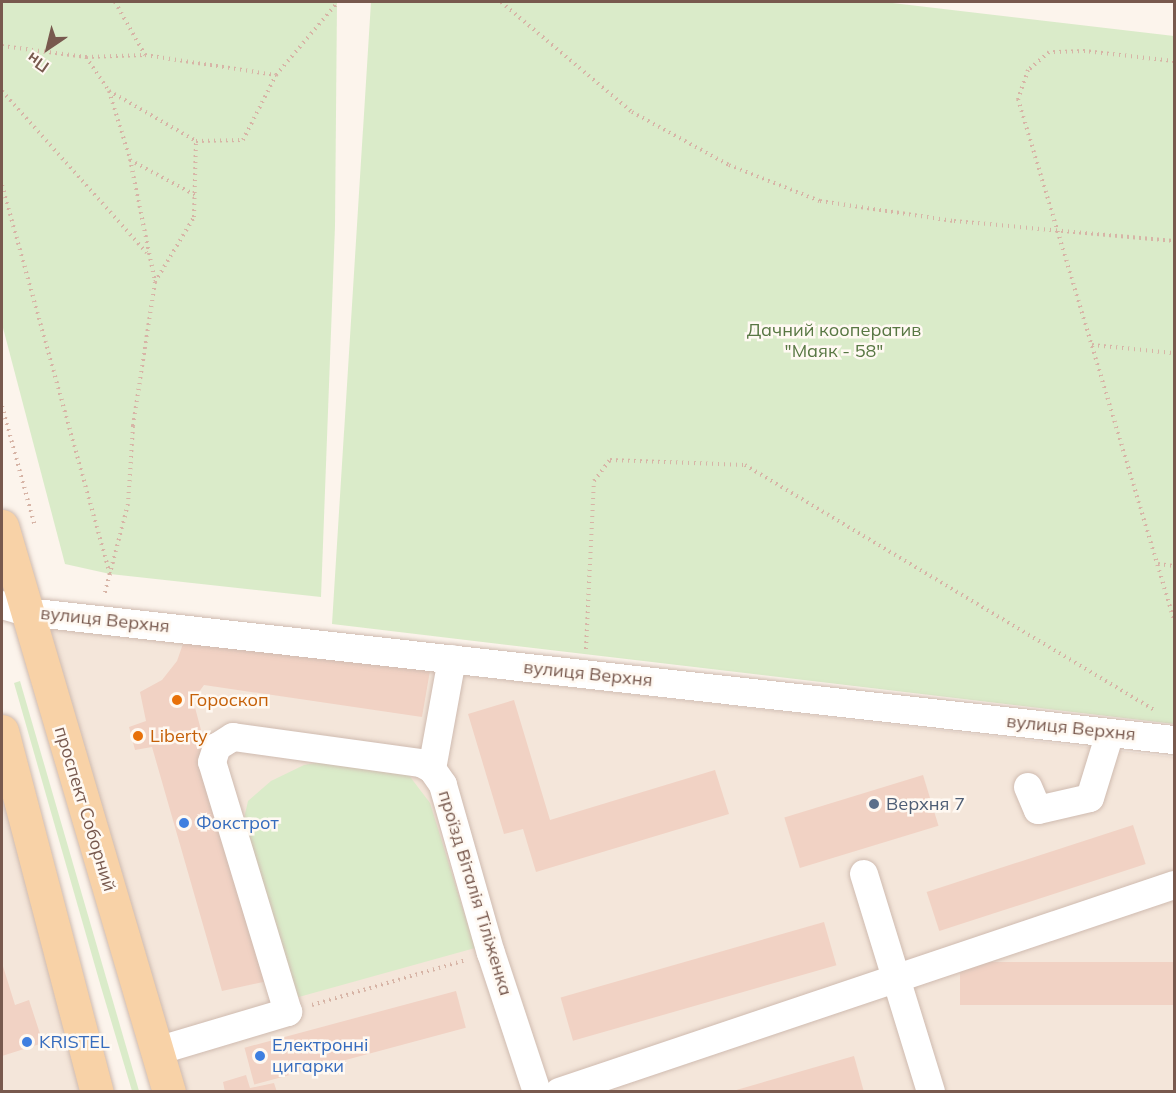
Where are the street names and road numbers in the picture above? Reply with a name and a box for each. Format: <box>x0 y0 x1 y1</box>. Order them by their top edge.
street label: вулиця Верхня <box>39 602 171 638</box>
street label: вулиця Верхня <box>522 656 654 692</box>
street label: вулиця Верхня <box>1005 710 1137 746</box>
street label: проспект Соборний <box>50 724 120 894</box>
street label: проїзд Віталія Тіліженка <box>433 788 517 998</box>

